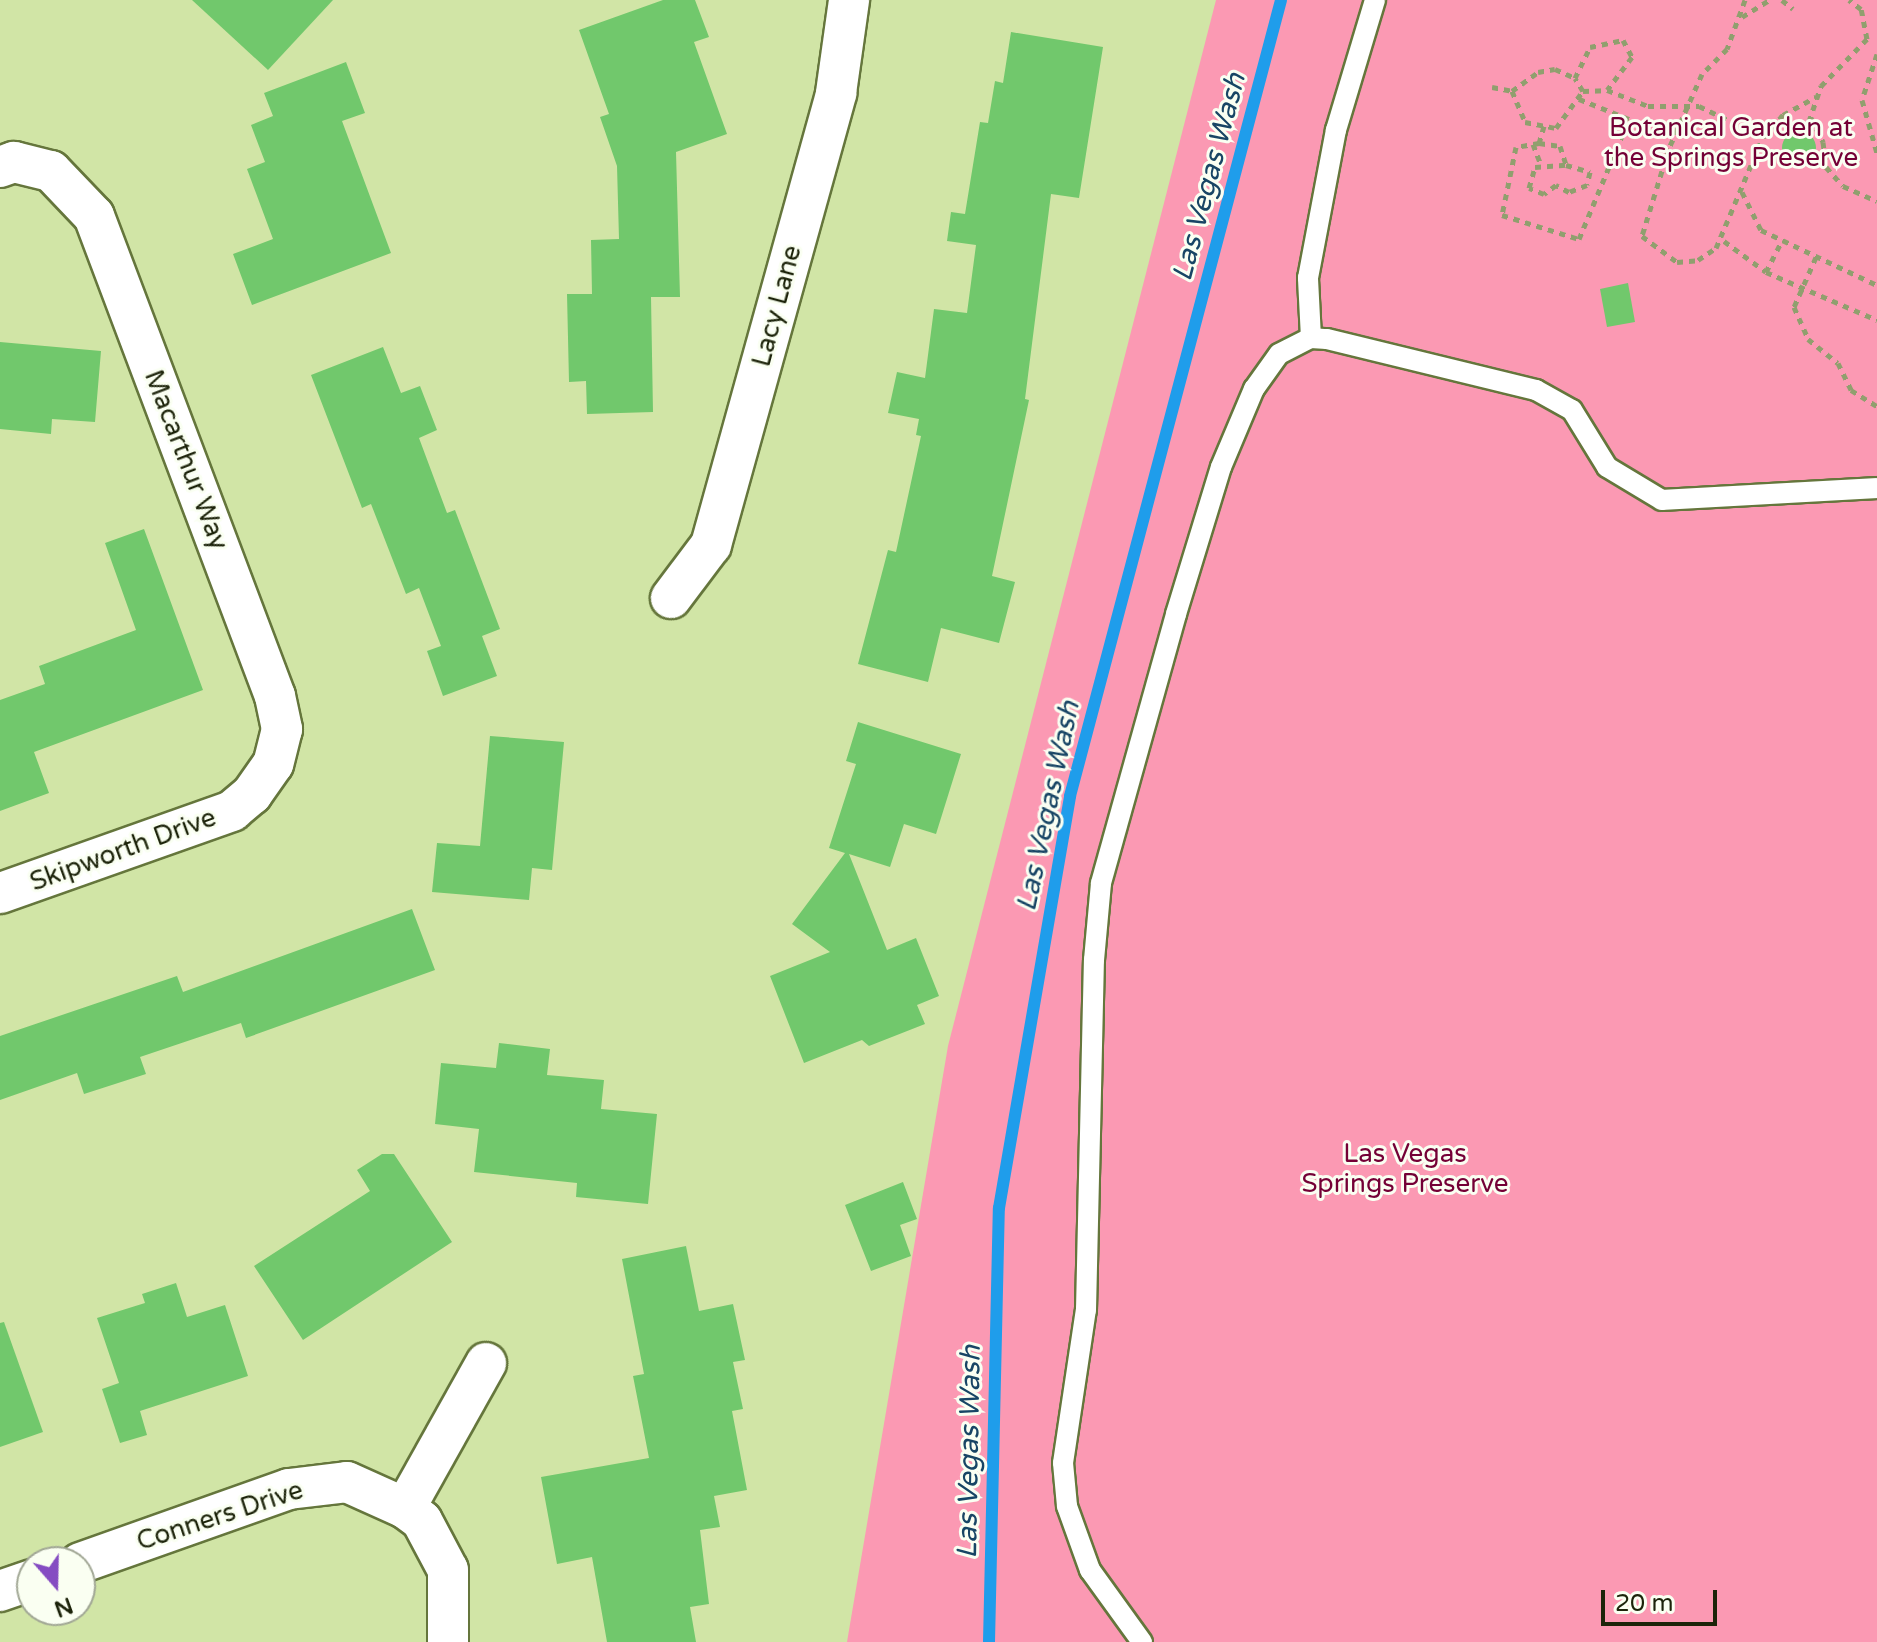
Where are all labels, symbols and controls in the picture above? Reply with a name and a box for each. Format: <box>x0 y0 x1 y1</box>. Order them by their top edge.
water label: Las Vegas Wash <box>1165 69 1253 285</box>
park label: Botanical Garden at the Springs Preserve <box>1604 112 1858 174</box>
street label: Lacy Lane <box>746 242 808 370</box>
street label: Macarthur Way <box>137 366 235 554</box>
water label: Las Vegas Wash <box>1009 698 1087 914</box>
street label: Skipworth Drive <box>26 802 220 898</box>
park label: Las Vegas Springs Preserve <box>1301 1138 1509 1200</box>
water label: Las Vegas Wash <box>950 1345 988 1559</box>
street label: Conners Drive <box>133 1474 307 1558</box>
north arrow <box>16 1546 96 1626</box>
scale bar <box>1605 1574 1721 1624</box>
text: 20 m <box>1615 1589 1673 1618</box>
text: N <box>51 1591 76 1622</box>

